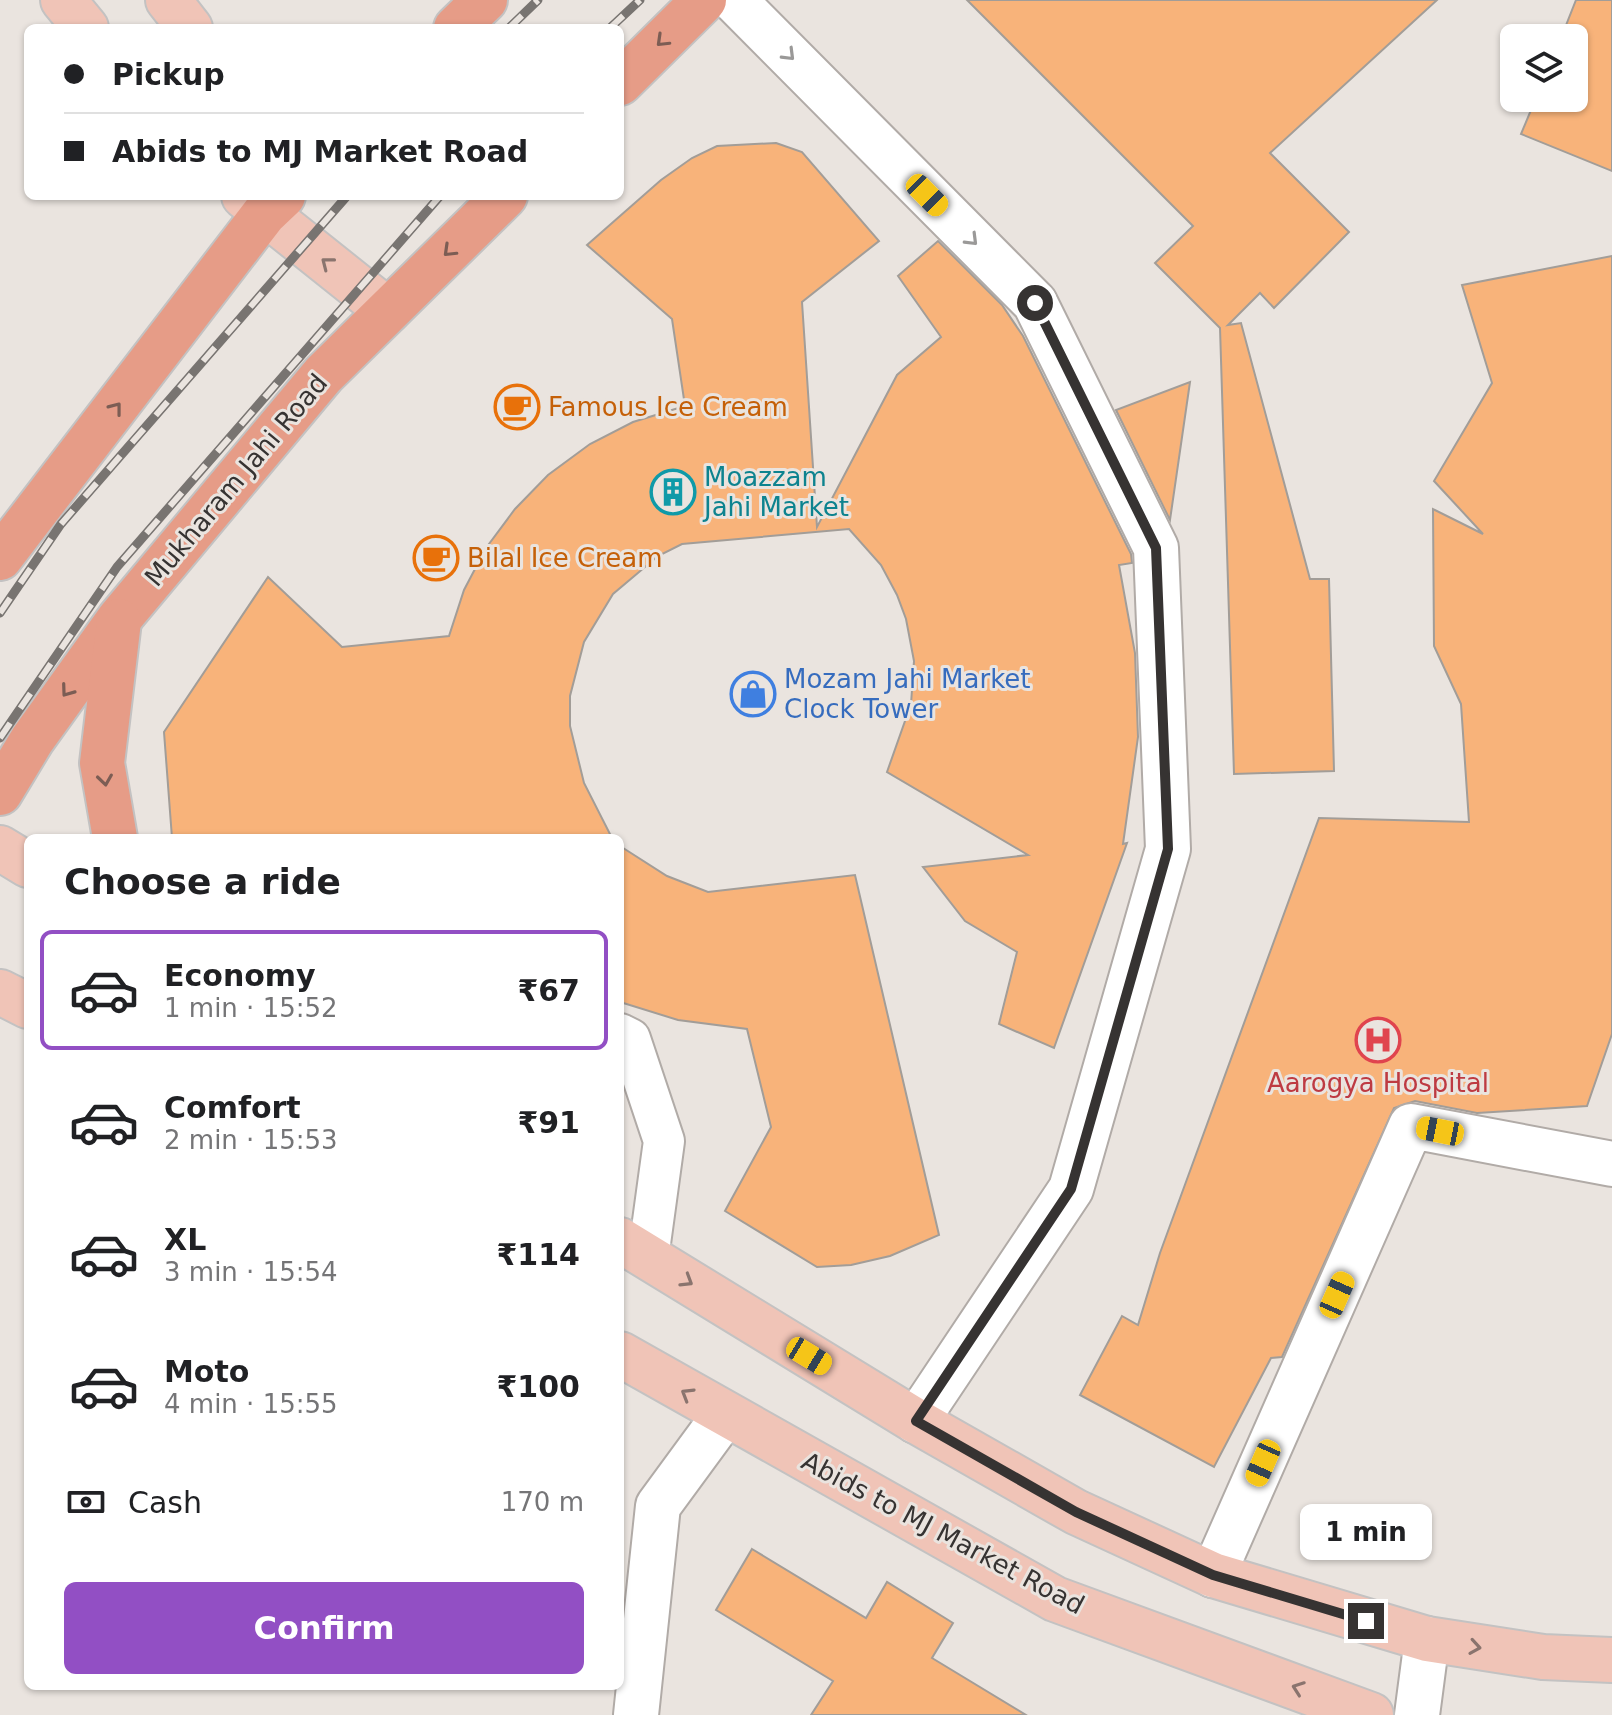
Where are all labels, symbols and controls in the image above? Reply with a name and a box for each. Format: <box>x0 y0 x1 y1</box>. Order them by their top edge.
map controls <box>1500 24 1588 112</box>
button: layers <box>1500 24 1588 112</box>
one-way arrow <box>657 32 671 47</box>
one-way arrow <box>780 46 794 60</box>
text: Pickup <box>112 57 225 92</box>
text: Abids to MJ Market Road <box>112 134 528 169</box>
car <box>902 170 952 220</box>
one-way arrow <box>963 231 977 245</box>
one-way arrow <box>444 241 458 256</box>
one-way arrow <box>321 258 336 272</box>
route start <box>1017 285 1053 321</box>
street label: Mukharam Jahi Road <box>139 368 333 592</box>
cafe icon: Famous Ice Cream <box>493 383 541 431</box>
place label: Famous Ice Cream <box>548 392 788 422</box>
one-way arrow <box>106 402 120 417</box>
place label: Moazzam Jahi Market <box>702 462 849 522</box>
building icon: Moazzam Jahi Market <box>649 468 697 516</box>
cafe icon: Bilal Ice Cream <box>412 534 460 582</box>
place label: Bilal Ice Cream <box>467 543 662 573</box>
place label: Mozam Jahi Market Clock Tower <box>784 664 1030 724</box>
shop icon: Mozam Jahi Market Clock Tower <box>729 670 777 718</box>
one-way arrow <box>62 683 77 697</box>
one-way arrow <box>96 773 113 787</box>
text: Choose a ride <box>64 861 341 902</box>
icon: car <box>68 954 140 1026</box>
text: Economy <box>164 958 316 993</box>
text: ₹67 <box>517 973 580 1008</box>
text: 1 min · 15:52 <box>164 993 338 1023</box>
hospital icon: Aarogya Hospital <box>1354 1016 1402 1064</box>
place label: Aarogya Hospital <box>1267 1068 1489 1098</box>
icon: car <box>68 1086 140 1158</box>
text: Comfort <box>164 1090 301 1125</box>
text: ₹91 <box>517 1105 580 1140</box>
car <box>1414 1115 1466 1147</box>
text: 2 min · 15:53 <box>164 1125 338 1155</box>
icon: car <box>68 1218 140 1290</box>
text: XL <box>164 1222 206 1257</box>
text: ₹114 <box>497 1237 580 1272</box>
text: 3 min · 15:54 <box>164 1257 338 1287</box>
car <box>1316 1268 1358 1322</box>
one-way arrow <box>678 1271 693 1287</box>
car <box>782 1333 836 1379</box>
icon: car <box>68 1350 140 1422</box>
text: Moto <box>164 1354 249 1389</box>
text: ₹100 <box>497 1369 580 1404</box>
one-way arrow <box>681 1388 696 1404</box>
text: 4 min · 15:55 <box>164 1389 338 1419</box>
car <box>1242 1436 1284 1490</box>
street label: Abids to MJ Market Road <box>797 1446 1089 1620</box>
icon: cash <box>64 1480 108 1524</box>
text: Cash <box>128 1485 202 1520</box>
text: 170 m <box>501 1487 584 1517</box>
callout: 1 min <box>1300 1505 1432 1561</box>
text: 1 min <box>1325 1517 1407 1547</box>
button: Confirm <box>64 1582 584 1674</box>
route end <box>1348 1603 1384 1639</box>
one-way arrow <box>1469 1637 1482 1654</box>
one-way arrow <box>1292 1681 1306 1698</box>

